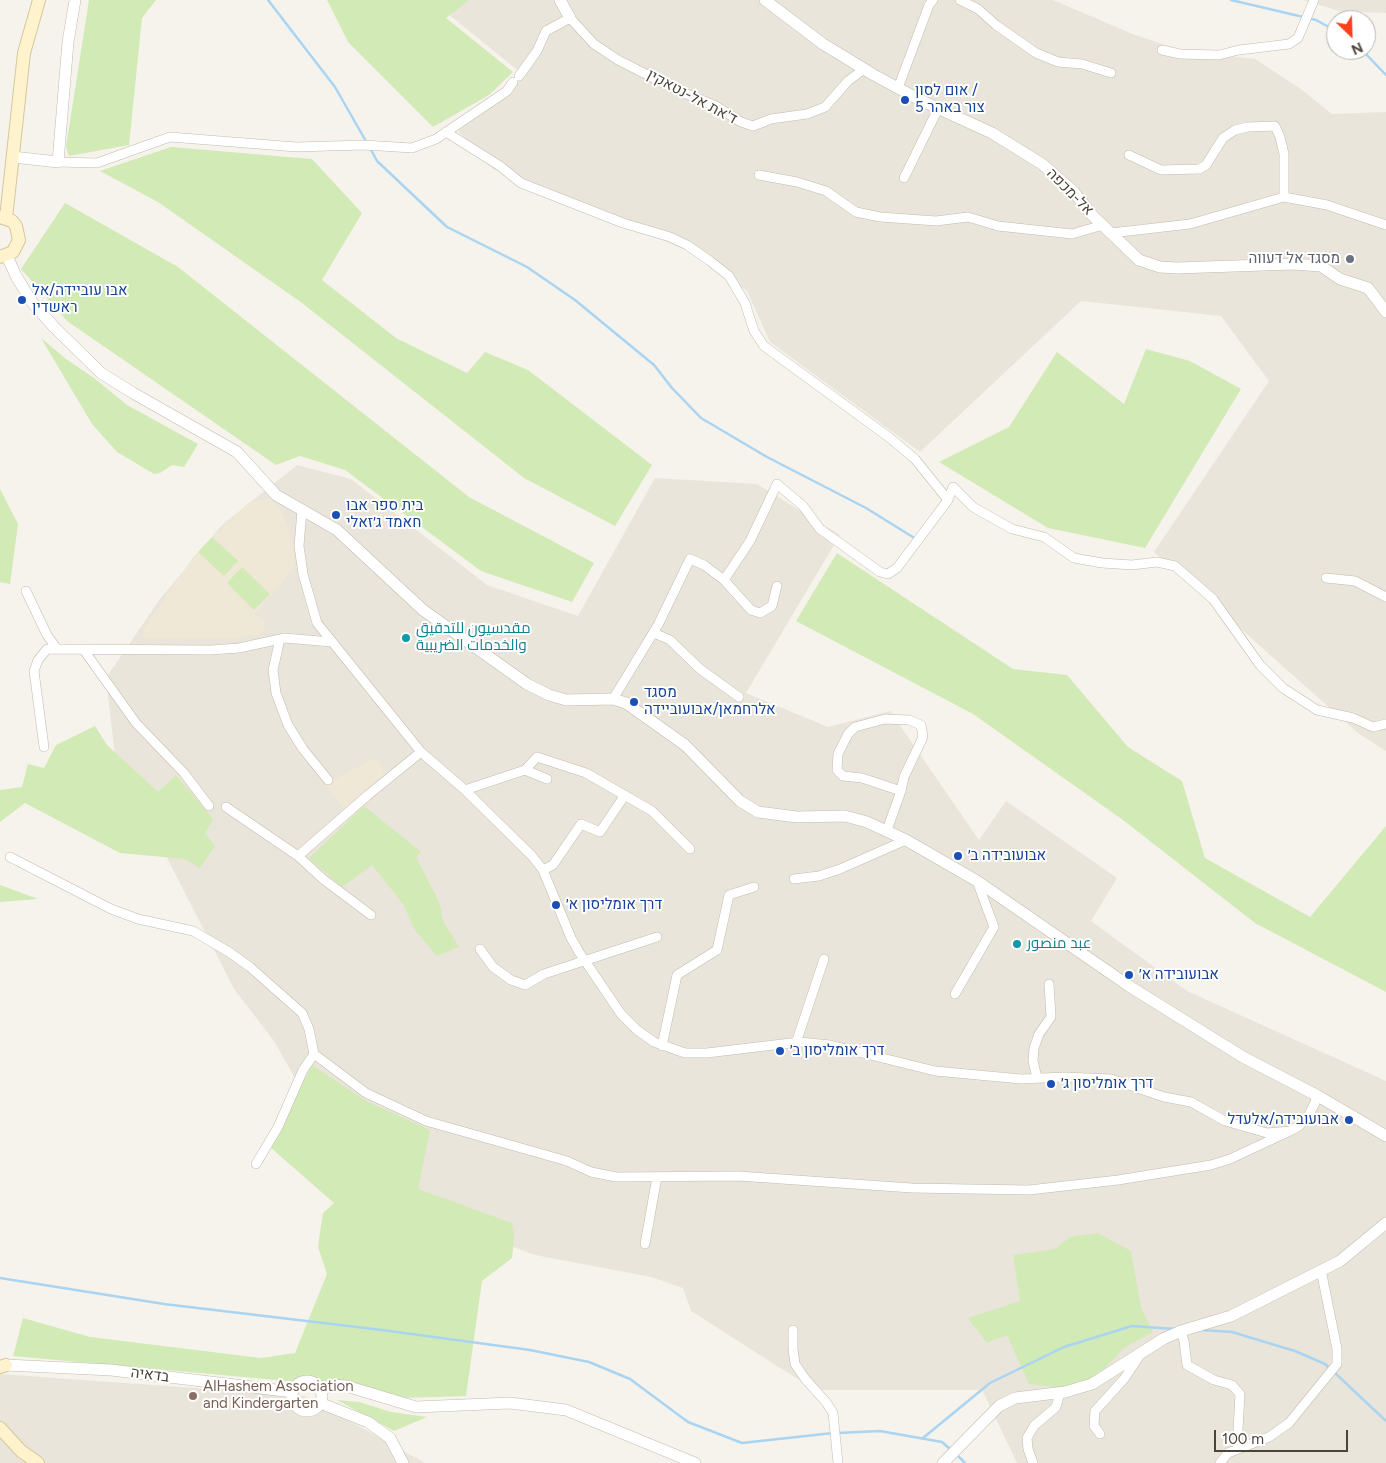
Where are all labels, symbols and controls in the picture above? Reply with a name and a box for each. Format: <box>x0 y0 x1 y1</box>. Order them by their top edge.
north arrow <box>1326 10 1376 60</box>
text: N <box>1349 38 1365 58</box>
street label: ד'את אל-נטאקין <box>644 66 740 128</box>
place label: אום לסון / צור באהר 5 <box>915 82 985 117</box>
marker: אום לסון / צור באהר 5 <box>899 94 911 106</box>
street label: אל-מכפה <box>1043 165 1097 219</box>
place label: מסגד אל דעווה <box>1248 250 1340 268</box>
marker: מסגד אל דעווה <box>1344 253 1356 265</box>
place label: אבו עוביידה/אל ראשדין <box>32 282 128 317</box>
marker: אבו עוביידה/אל ראשדין <box>16 294 28 306</box>
place label: בית ספר אבו חאמד ג׳זאלי <box>346 497 423 532</box>
marker: בית ספר אבו חאמד ג׳זאלי <box>330 509 342 521</box>
place label: مقدسيون للتدقيق والخدمات الضريبية <box>416 620 531 655</box>
marker: مقدسيون للتدقيق والخدمات الضريبية <box>400 632 412 644</box>
place label: מסגד אלרחמאן/אבועוביידה <box>644 684 776 719</box>
marker: מסגד אלרחמאן/אבועוביידה <box>628 696 640 708</box>
place label: אבועובידה ב׳ <box>968 847 1046 865</box>
marker: אבועובידה ב׳ <box>952 850 964 862</box>
place label: דרך אומליסון א׳ <box>566 896 662 914</box>
marker: דרך אומליסון א׳ <box>550 899 562 911</box>
place label: عبد منصور <box>1027 935 1091 953</box>
marker: عبد منصور <box>1011 938 1023 950</box>
place label: אבועובידה א׳ <box>1139 966 1219 984</box>
marker: אבועובידה א׳ <box>1123 969 1135 981</box>
place label: דרך אומליסון ב׳ <box>790 1042 885 1060</box>
marker: דרך אומליסון ב׳ <box>774 1045 786 1057</box>
place label: דרך אומליסון ג׳ <box>1061 1075 1153 1093</box>
marker: דרך אומליסון ג׳ <box>1045 1078 1057 1090</box>
place label: אבועובידה/אלעדל <box>1228 1111 1339 1129</box>
marker: אבועובידה/אלעדל <box>1343 1114 1355 1126</box>
street label: בדאיה <box>130 1364 170 1386</box>
place label: AlHashem Association and Kindergarten <box>203 1378 354 1413</box>
marker: AlHashem Association and Kindergarten <box>187 1390 199 1402</box>
scale bar <box>1216 1420 1350 1452</box>
text: 100 m <box>1222 1430 1264 1448</box>

